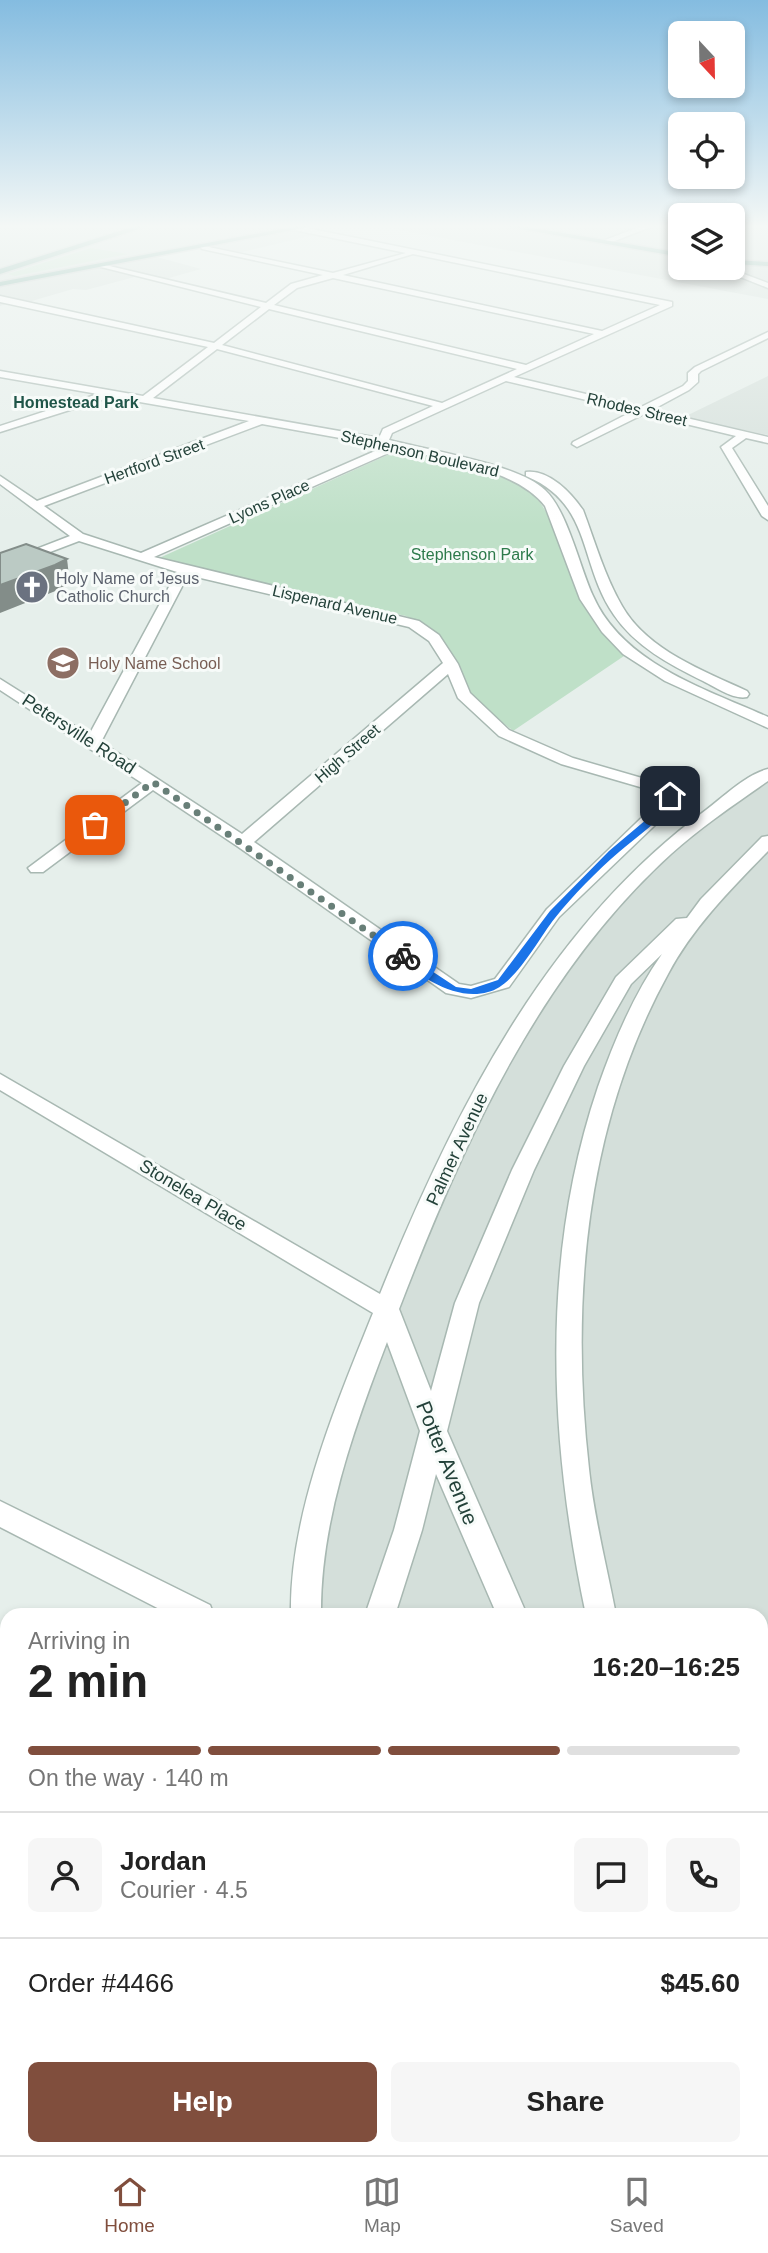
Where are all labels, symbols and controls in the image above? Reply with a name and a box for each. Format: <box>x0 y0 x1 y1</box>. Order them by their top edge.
north arrow <box>668 21 746 98</box>
map controls <box>668 21 745 280</box>
button: locate <box>668 112 745 189</box>
button: layers <box>668 203 745 280</box>
street label: Rhodes Street <box>585 390 689 429</box>
district label: Homestead Park <box>13 394 139 411</box>
street label: Stephenson Boulevard <box>339 427 501 480</box>
street label: Hertford Street <box>102 435 207 487</box>
street label: Lyons Place <box>226 476 312 527</box>
park label: Stephenson Park <box>411 546 534 563</box>
church icon: Holy Name of Jesus Catholic Church <box>13 568 51 606</box>
place label: Holy Name of Jesus Catholic Church <box>56 570 199 605</box>
street label: Lispenard Avenue <box>271 582 399 627</box>
school or university icon: Holy Name School <box>44 644 82 682</box>
place label: Holy Name School <box>88 655 221 672</box>
street label: Petersville Road <box>19 690 139 778</box>
street label: High Street <box>312 720 384 786</box>
pin <box>640 766 700 826</box>
icon: home <box>651 777 689 815</box>
pin <box>65 795 125 855</box>
icon: bag <box>76 806 114 844</box>
courier <box>368 921 438 991</box>
icon: bike <box>384 937 422 975</box>
street label: Palmer Avenue <box>422 1090 492 1208</box>
street label: Stonelea Place <box>136 1155 250 1235</box>
street label: Potter Avenue <box>412 1398 483 1528</box>
text: Arriving in <box>28 1628 130 1654</box>
text: 16:20–16:25 <box>593 1652 740 1682</box>
text: 2 min <box>28 1655 148 1707</box>
text: On the way · 140 m <box>28 1765 229 1791</box>
button: person <box>28 1838 102 1912</box>
button: chat <box>574 1838 648 1912</box>
button: phone <box>666 1838 740 1912</box>
text: Jordan <box>120 1846 207 1876</box>
text: Courier · 4.5 <box>120 1877 248 1903</box>
text: Order #4466 <box>28 1968 174 1998</box>
text: $45.60 <box>660 1968 740 1998</box>
button: Help <box>28 2062 377 2142</box>
button: Share <box>391 2062 740 2142</box>
tab: Home <box>104 2173 155 2237</box>
tab: Map <box>363 2173 401 2237</box>
tab: Saved <box>610 2173 664 2237</box>

